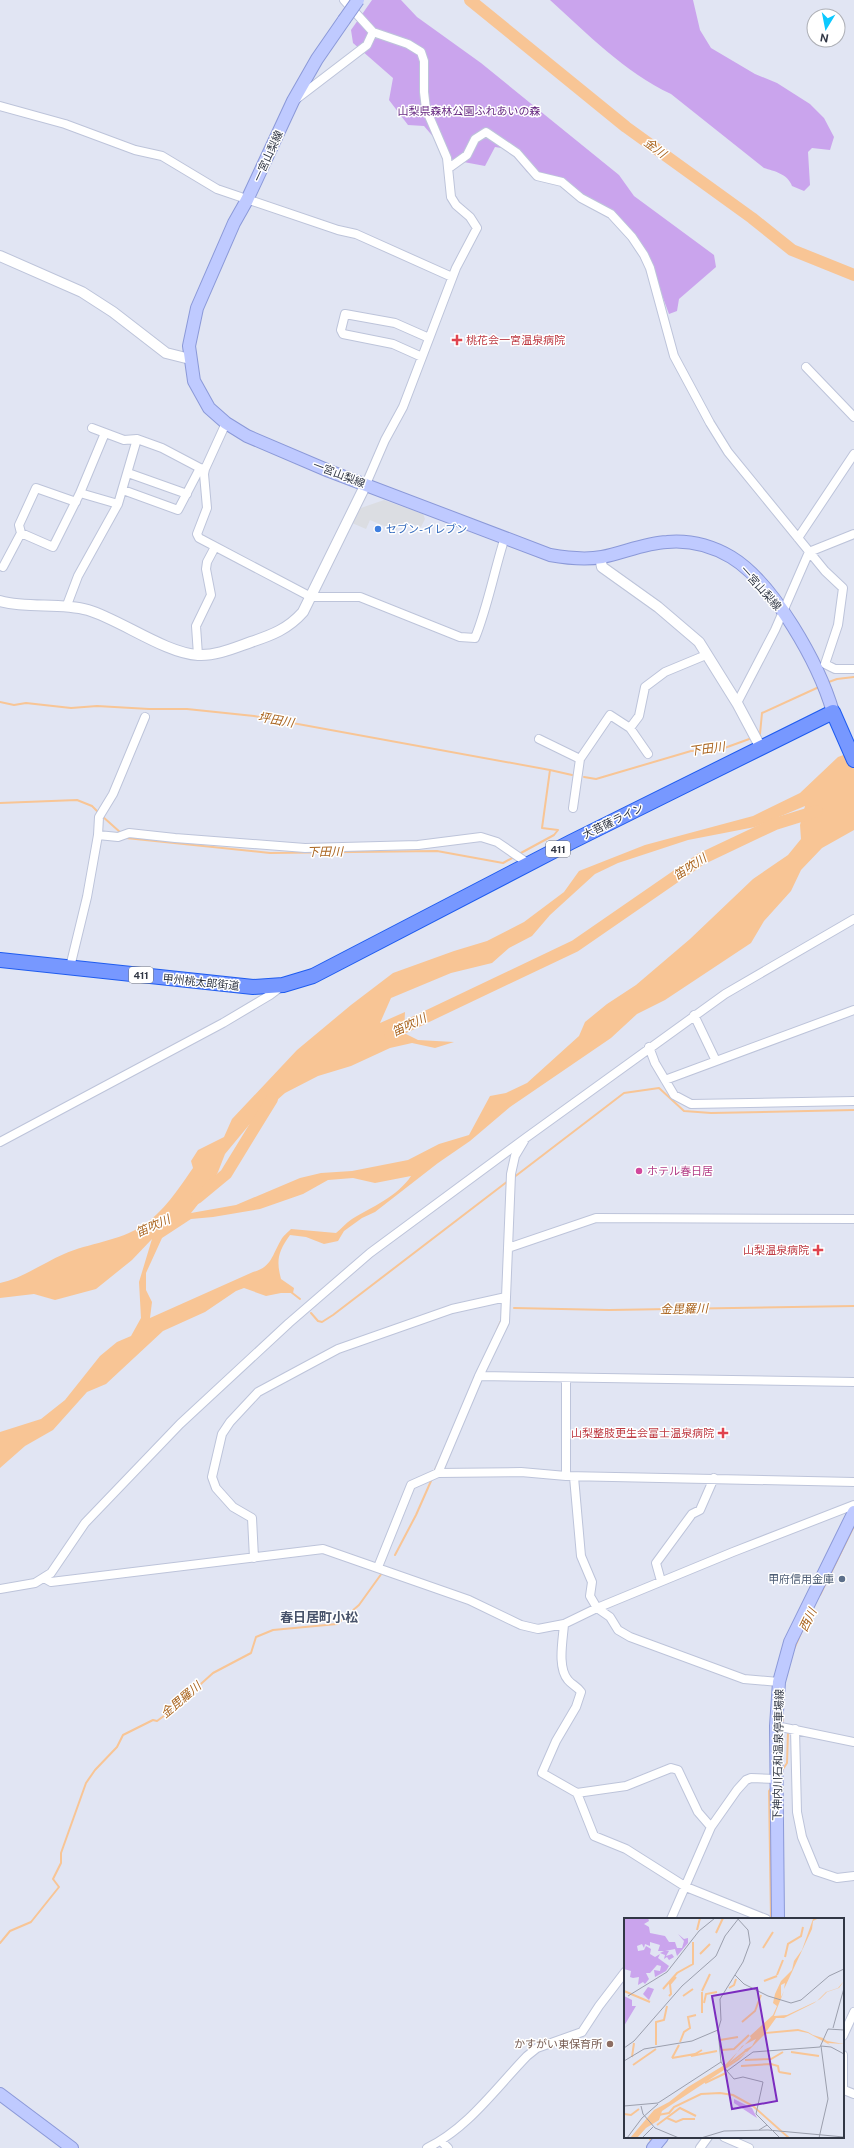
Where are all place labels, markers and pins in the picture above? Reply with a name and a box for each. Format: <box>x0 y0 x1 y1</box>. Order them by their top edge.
marker: 桃花会一宮温泉病院 <box>451 334 463 346</box>
place label: 桃花会一宮温泉病院 <box>466 334 565 346</box>
place label: セブン-イレブン <box>386 523 467 535</box>
marker: セブン-イレブン <box>373 524 383 534</box>
place label: ホテル春日居 <box>647 1165 713 1177</box>
marker: ホテル春日居 <box>634 1166 644 1176</box>
place label: 山梨温泉病院 <box>743 1244 809 1256</box>
marker: 山梨温泉病院 <box>812 1244 824 1256</box>
place label: 山梨整肢更生会富士温泉病院 <box>571 1427 714 1439</box>
marker: 山梨整肢更生会富士温泉病院 <box>717 1427 729 1439</box>
place label: 甲府信用金庫 <box>768 1573 834 1585</box>
marker: 甲府信用金庫 <box>837 1574 847 1584</box>
place label: かすがい東保育所 <box>514 2038 603 2050</box>
marker: かすがい東保育所 <box>605 2039 615 2049</box>

